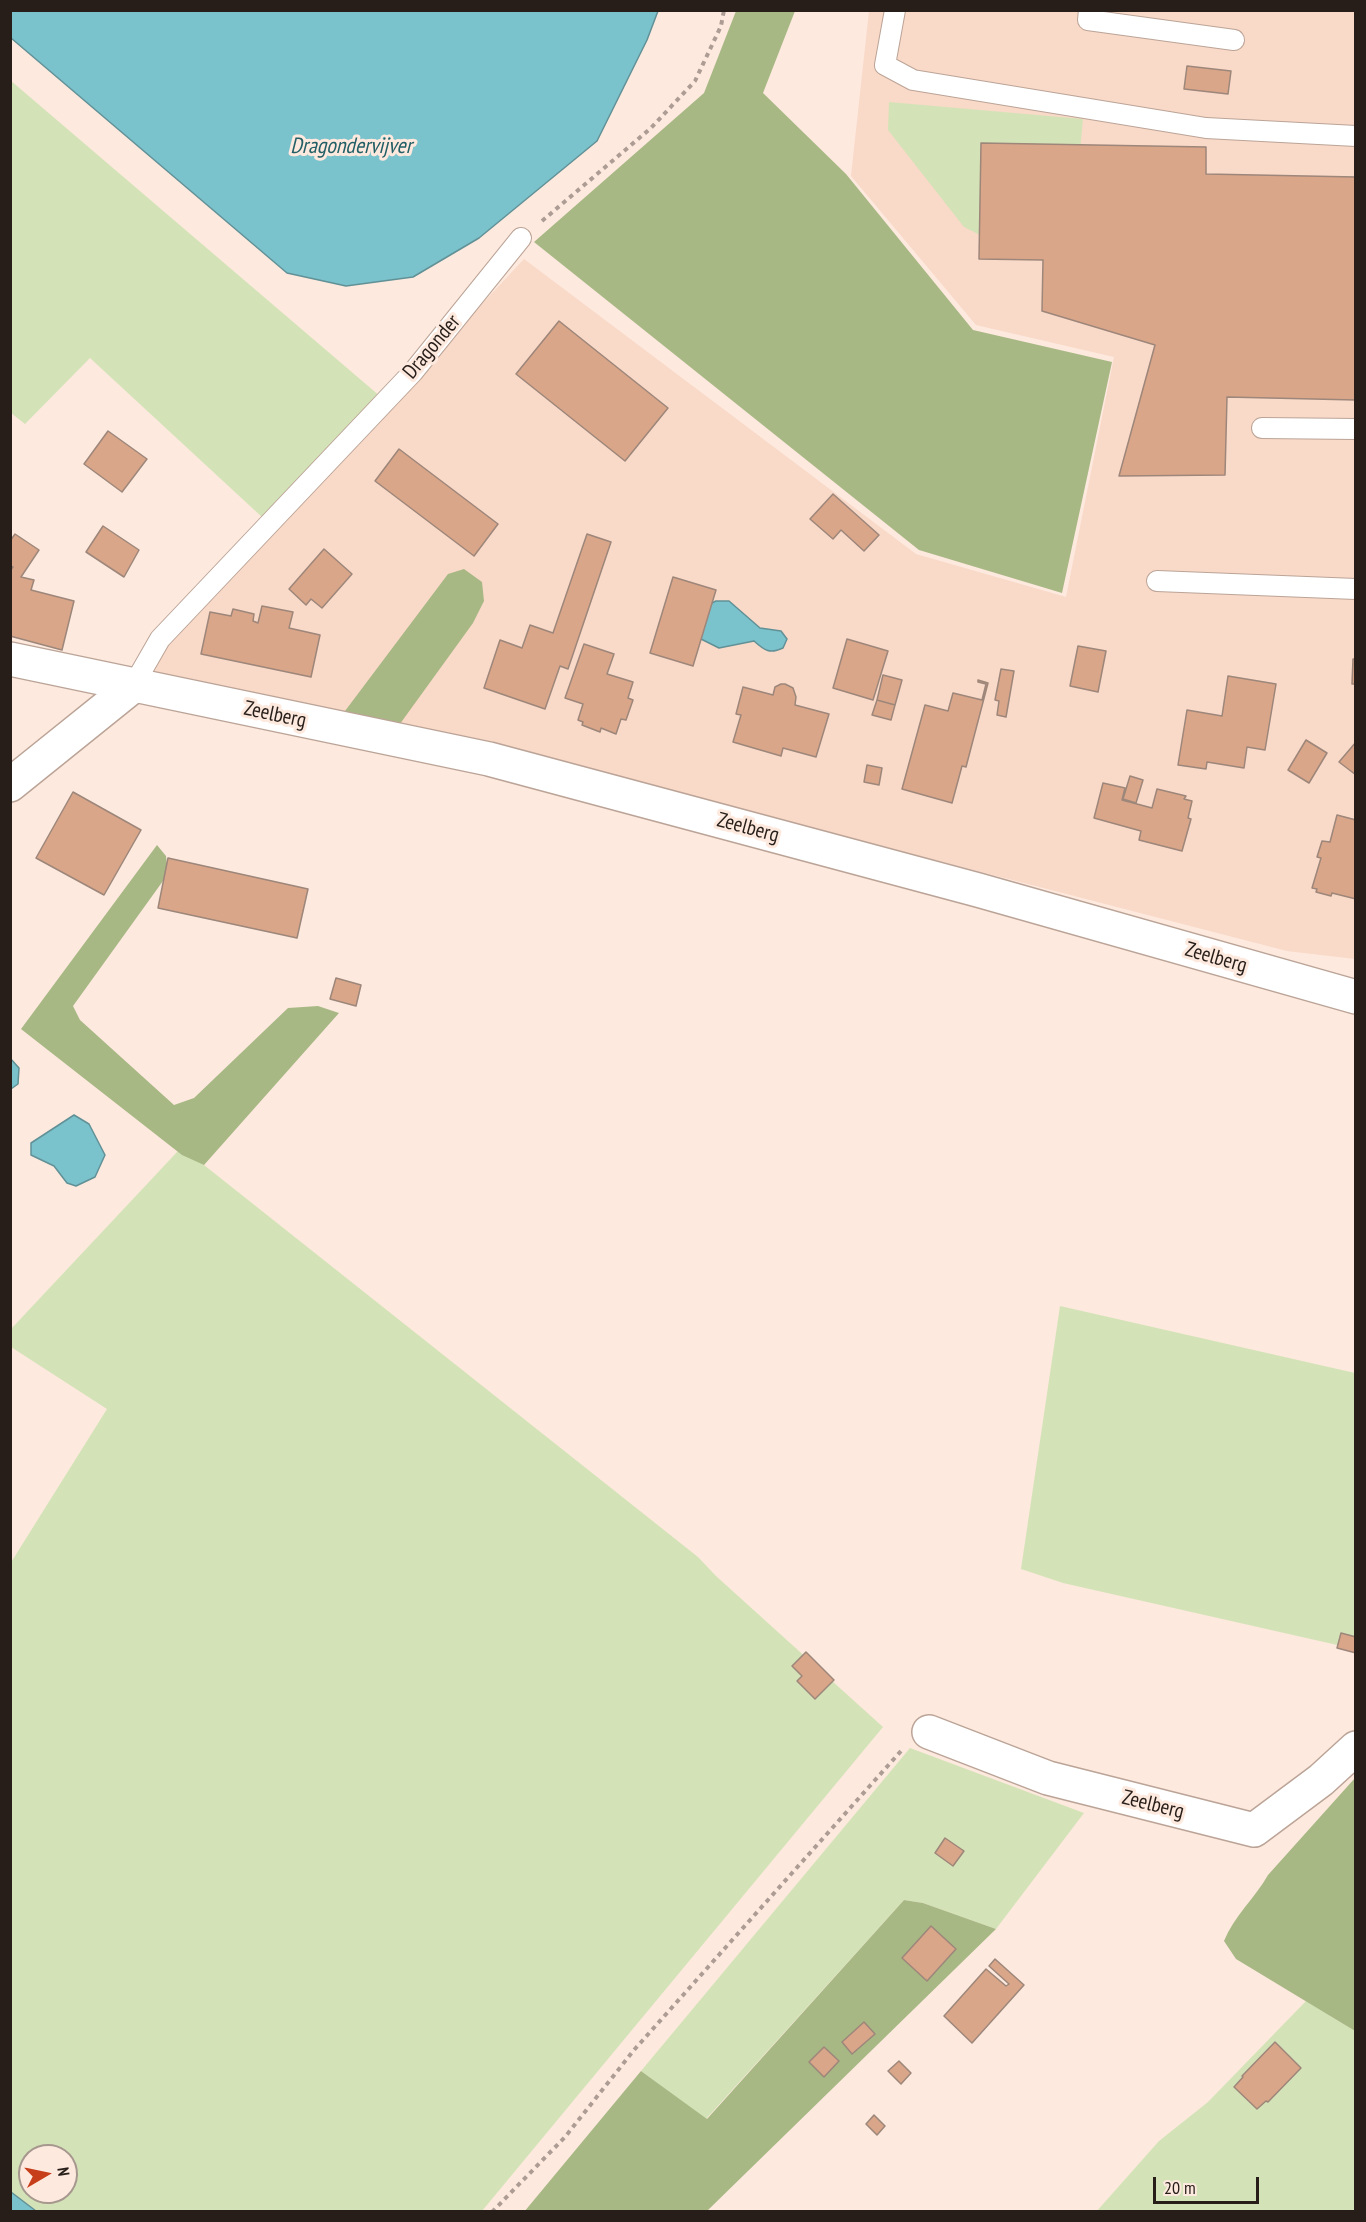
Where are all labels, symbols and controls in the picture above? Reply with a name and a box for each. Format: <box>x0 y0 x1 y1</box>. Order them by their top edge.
water label: Dragondervijver <box>290 134 412 160</box>
street label: Dragonder <box>398 310 466 384</box>
street label: Zeelberg <box>242 696 308 734</box>
street label: Zeelberg <box>714 808 782 848</box>
street label: Zeelberg <box>1182 937 1250 979</box>
street label: Zeelberg <box>1119 1785 1187 1825</box>
north arrow <box>18 2144 78 2204</box>
scale bar <box>1156 2165 1262 2203</box>
text: N <box>53 2166 74 2177</box>
text: 20 m <box>1164 2176 1196 2199</box>

